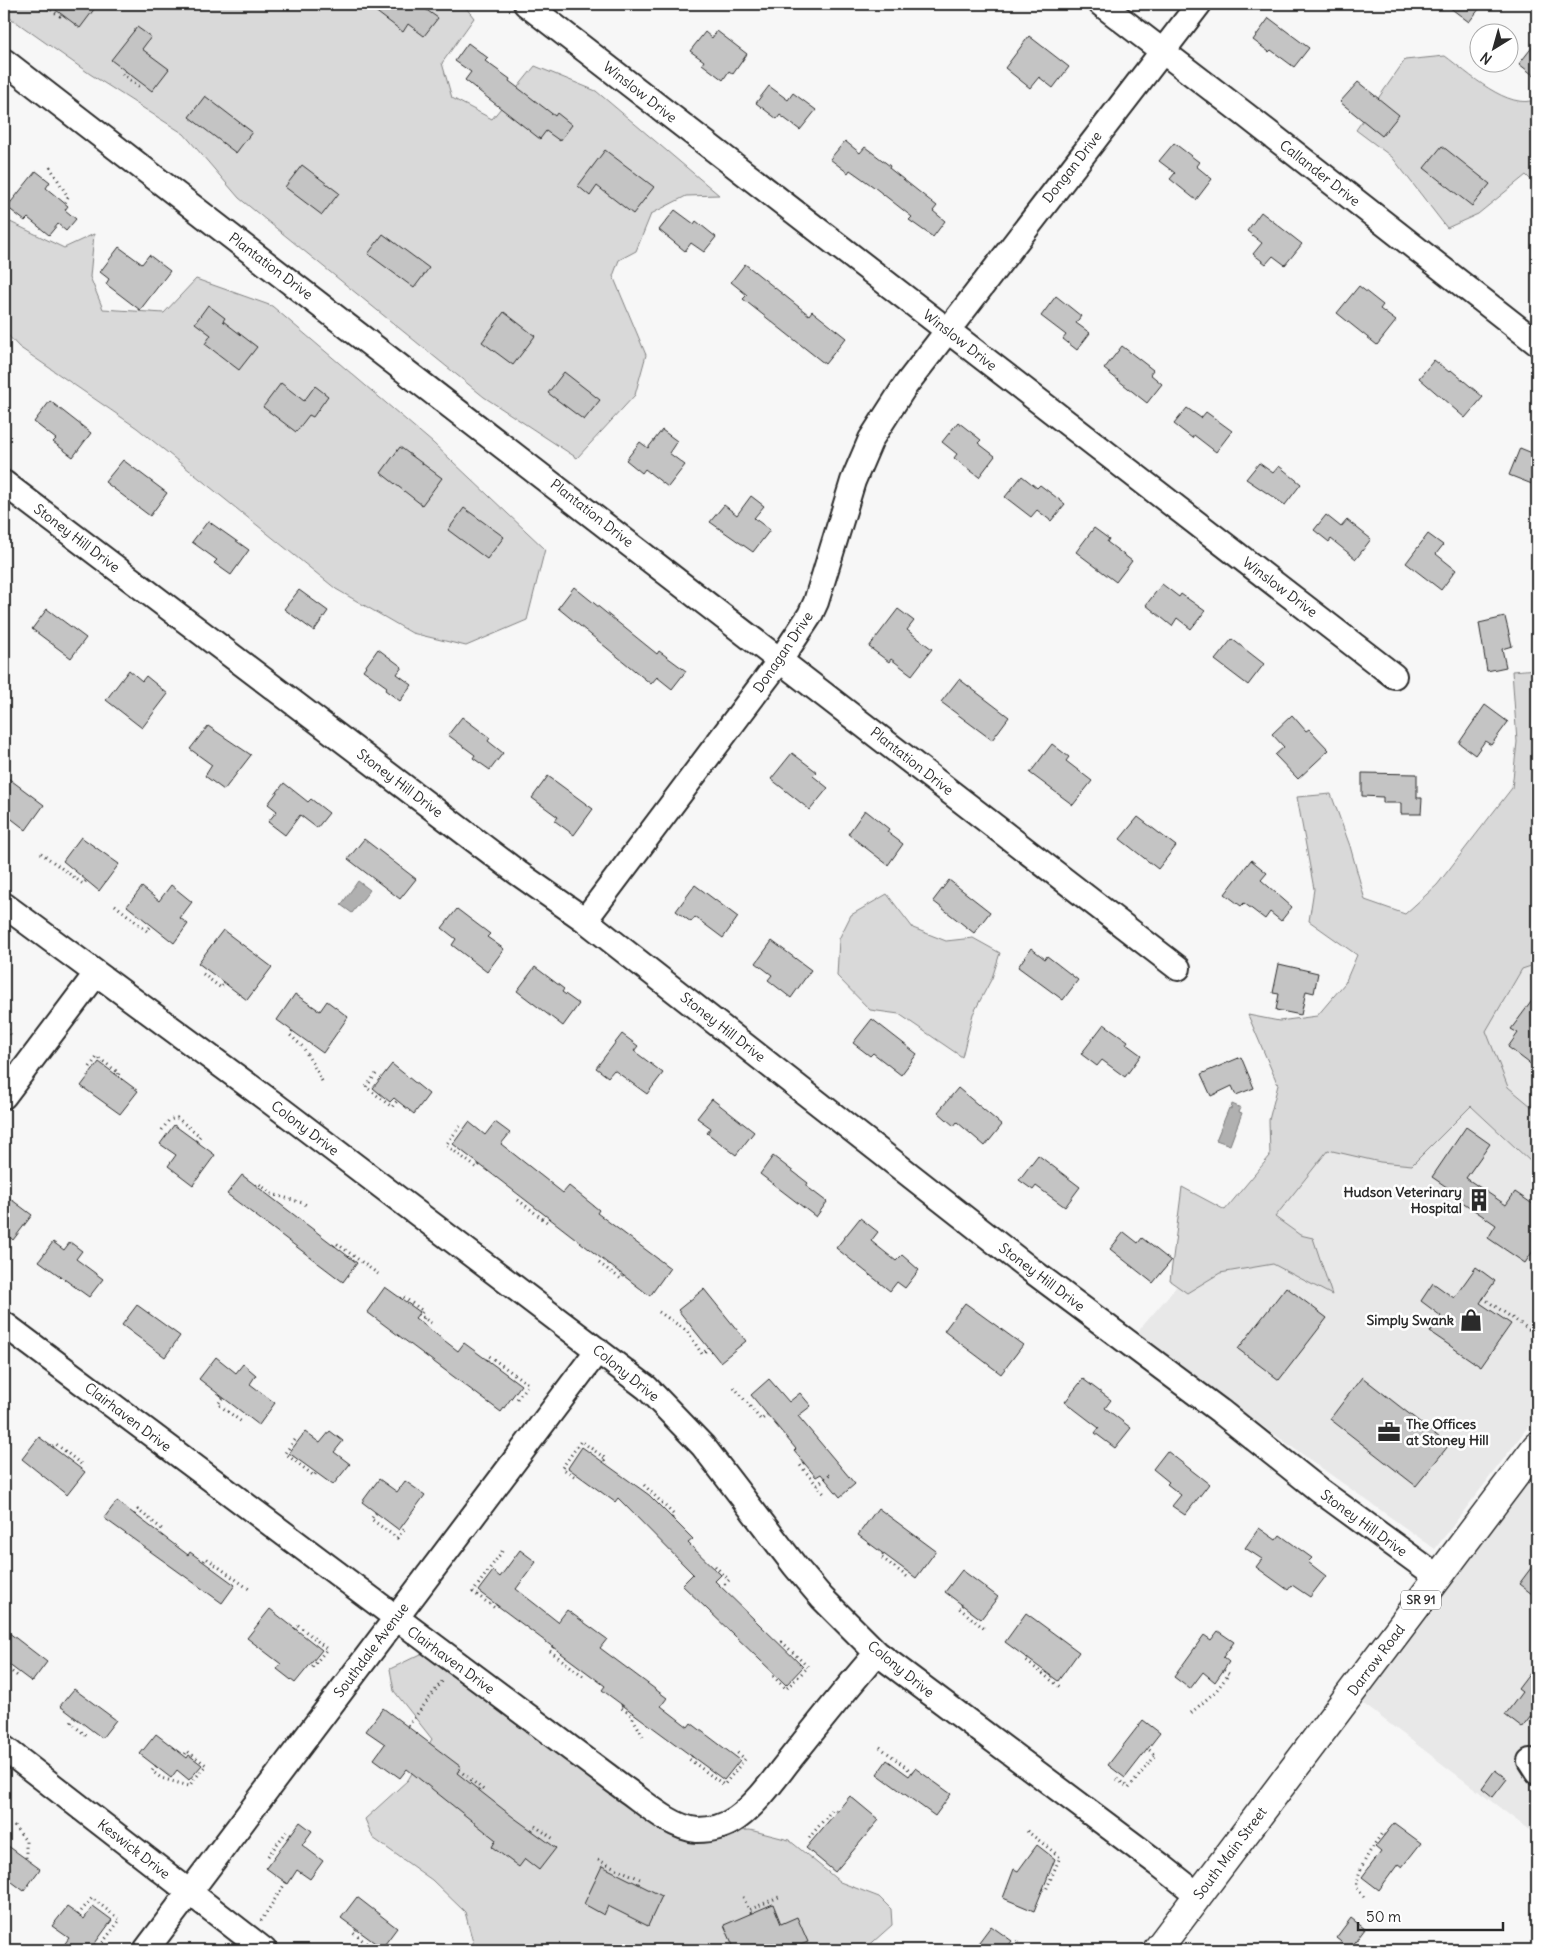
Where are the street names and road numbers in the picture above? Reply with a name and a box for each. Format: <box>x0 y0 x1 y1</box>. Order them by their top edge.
street label: Winslow Drive <box>599 58 681 126</box>
street label: Dongan Drive <box>1038 127 1106 207</box>
street label: Callander Drive <box>1276 136 1364 210</box>
street label: Plantation Drive <box>225 229 317 303</box>
street label: Winslow Drive <box>919 306 1001 374</box>
street label: Plantation Drive <box>547 475 637 551</box>
street label: Stoney Hill Drive <box>30 500 124 576</box>
street label: Winslow Drive <box>1239 553 1321 621</box>
street label: Donagan Drive <box>749 608 817 696</box>
street label: Plantation Drive <box>867 723 957 799</box>
street label: Stoney Hill Drive <box>353 745 447 821</box>
street label: Stoney Hill Drive <box>677 988 769 1066</box>
street label: Colony Drive <box>267 1097 343 1159</box>
street label: Stoney Hill Drive <box>995 1239 1089 1315</box>
street label: Colony Drive <box>589 1341 663 1405</box>
street label: Clairhaven Drive <box>81 1378 175 1456</box>
street label: Stoney Hill Drive <box>1317 1485 1411 1561</box>
road number: SR 91 <box>1401 1590 1441 1610</box>
street label: Southdale Avenue <box>330 1599 412 1701</box>
street label: Darrow Road <box>1343 1621 1409 1699</box>
street label: Clairhaven Drive <box>404 1622 498 1698</box>
street label: Colony Drive <box>864 1637 938 1701</box>
street label: South Main Street <box>1189 1803 1271 1903</box>
street label: Keswick Drive <box>94 1815 174 1883</box>

